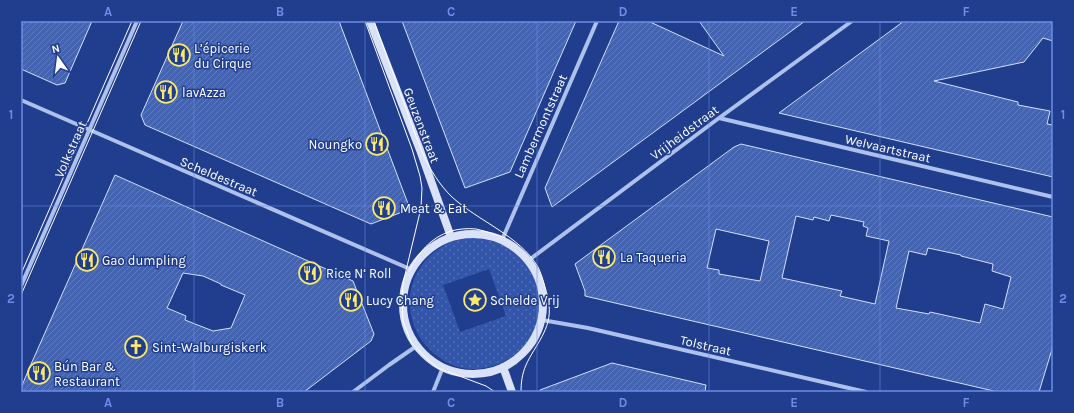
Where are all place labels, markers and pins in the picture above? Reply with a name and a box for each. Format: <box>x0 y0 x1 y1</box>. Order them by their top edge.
place label: L’épicerie du Cirque <box>194 41 252 72</box>
restaurant icon: L’épicerie du Cirque <box>166 42 192 68</box>
restaurant icon: lavAzza <box>153 79 179 105</box>
place label: lavAzza <box>182 85 226 100</box>
restaurant icon: Noungko <box>364 131 390 157</box>
place label: Noungko <box>309 137 362 152</box>
restaurant icon: Meat & Eat <box>371 195 397 221</box>
place label: Meat & Eat <box>400 201 467 216</box>
restaurant icon: La Taqueria <box>591 244 617 270</box>
restaurant icon: Gao dumpling <box>74 247 100 273</box>
place label: La Taqueria <box>620 250 687 266</box>
place label: Gao dumpling <box>102 253 186 268</box>
restaurant icon: Rice N‘ Roll <box>297 260 323 286</box>
place label: Rice N‘ Roll <box>326 266 391 281</box>
restaurant icon: Lucy Chang <box>338 287 364 313</box>
place icon: Schelde Vrij <box>462 287 488 313</box>
place label: Lucy Chang <box>366 293 435 308</box>
place label: Schelde Vrij <box>490 293 560 308</box>
church icon: Sint-Walburgiskerk <box>123 334 149 360</box>
place label: Sint-Walburgiskerk <box>152 340 267 355</box>
place label: Bún Bar & Restaurant <box>54 359 120 389</box>
restaurant icon: Bún Bar & Restaurant <box>26 360 52 386</box>

